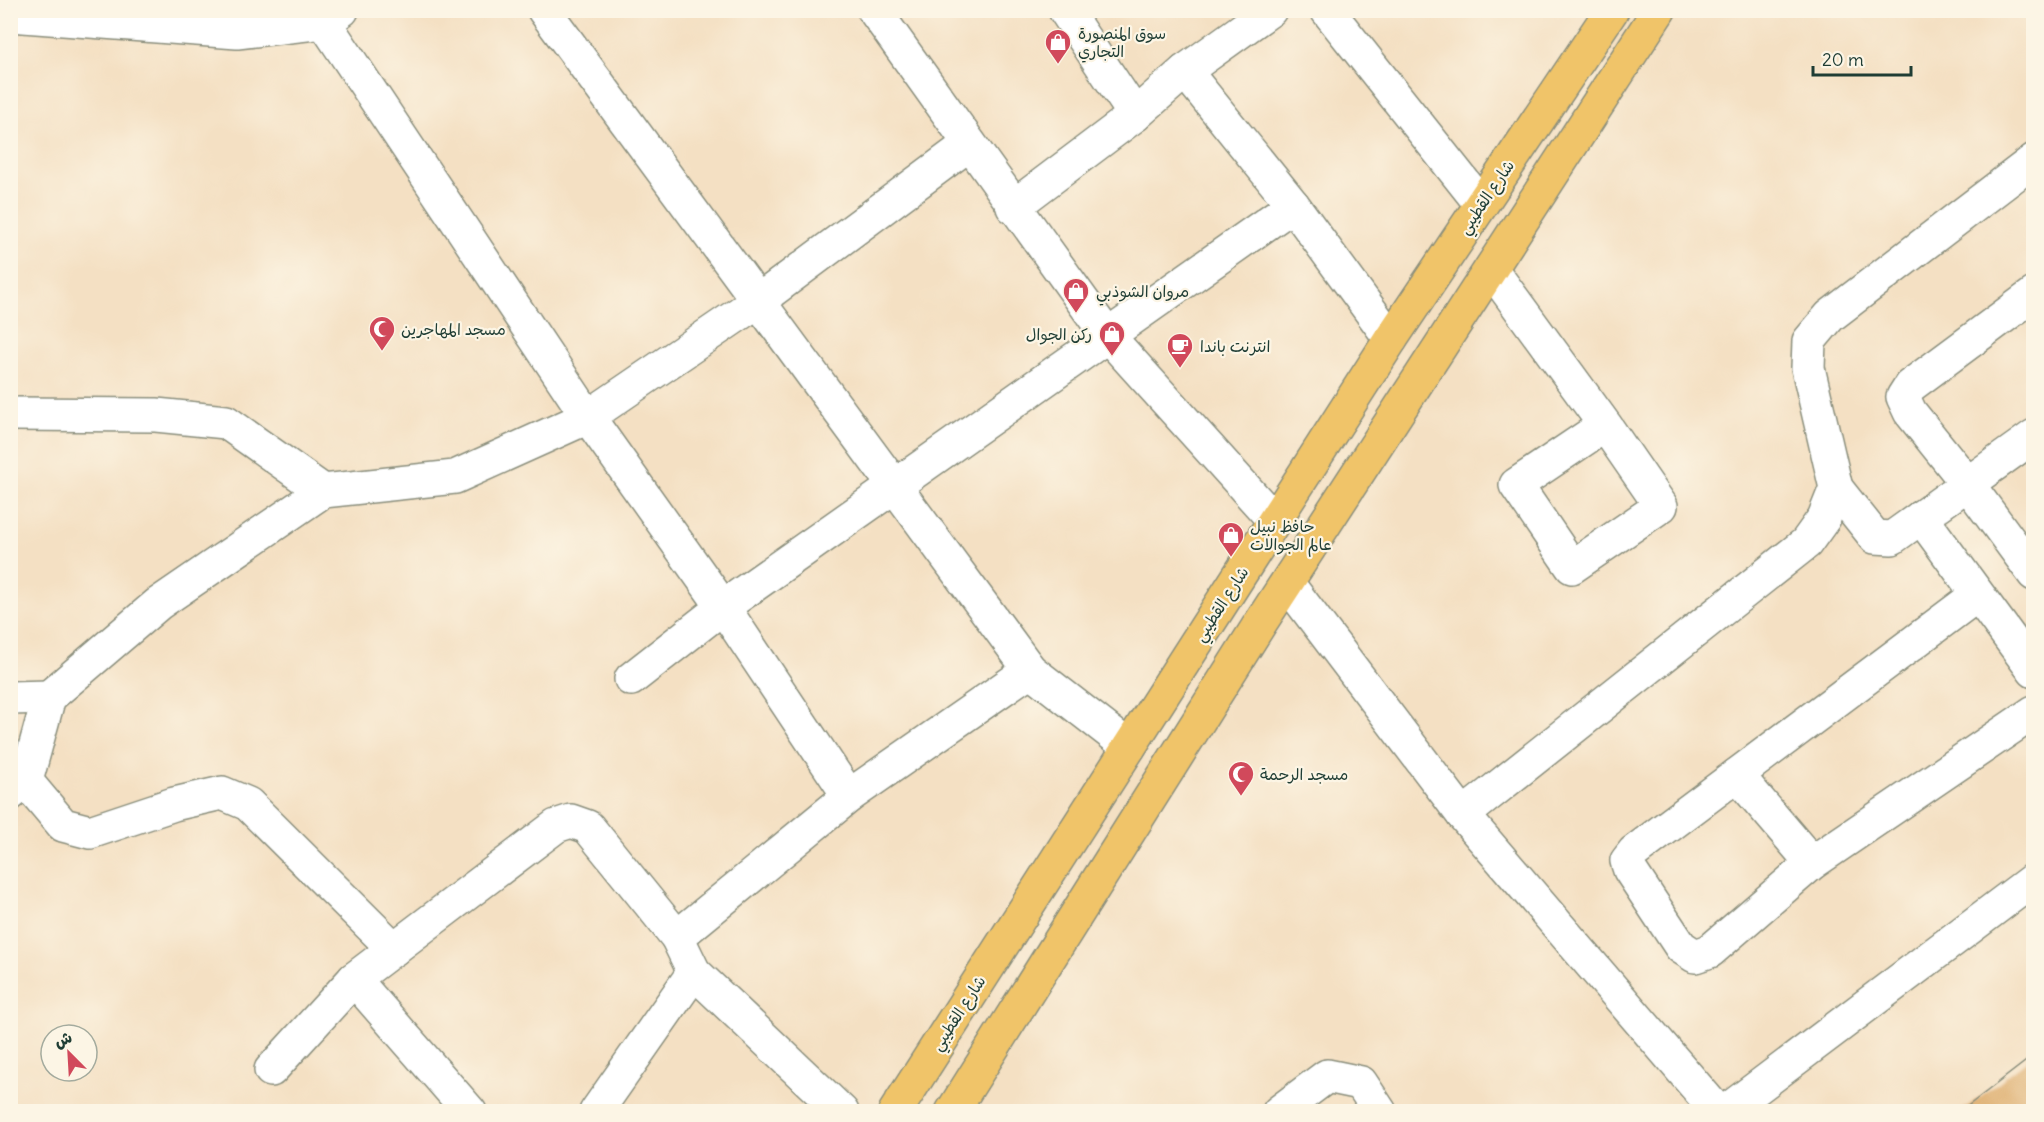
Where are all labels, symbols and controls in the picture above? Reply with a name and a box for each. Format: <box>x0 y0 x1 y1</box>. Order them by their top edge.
place label: سوق المنصورة التجاري <box>1078 23 1166 63</box>
shop icon: سوق المنصورة التجاري <box>1043 27 1073 65</box>
scale bar <box>1813 39 1910 77</box>
text: 20 m <box>1822 48 1864 71</box>
street label: شارع القطيبي <box>1454 156 1522 241</box>
shop icon: مروان الشوذبي <box>1061 276 1091 314</box>
place label: مروان الشوذبي <box>1096 281 1189 306</box>
mosque icon: مسجد المهاجرين <box>367 314 397 352</box>
place label: مسجد المهاجرين <box>401 319 506 339</box>
shop icon: ركن الجوال <box>1097 319 1127 357</box>
place label: ركن الجوال <box>1026 324 1092 345</box>
cafe icon: انترنت باندا <box>1165 331 1195 369</box>
place label: انترنت باندا <box>1200 336 1270 356</box>
place label: حافظ نبيل عالم الجوالات <box>1250 516 1332 557</box>
shop icon: حافظ نبيل عالم الجوالات <box>1216 520 1246 558</box>
street label: شارع القطيبي <box>1189 563 1257 648</box>
mosque icon: مسجد الرحمة <box>1226 759 1256 797</box>
place label: مسجد الرحمة <box>1260 764 1348 784</box>
street label: شارع القطيبي <box>926 972 994 1057</box>
north arrow <box>39 1023 99 1083</box>
text: ش <box>51 1027 75 1052</box>

